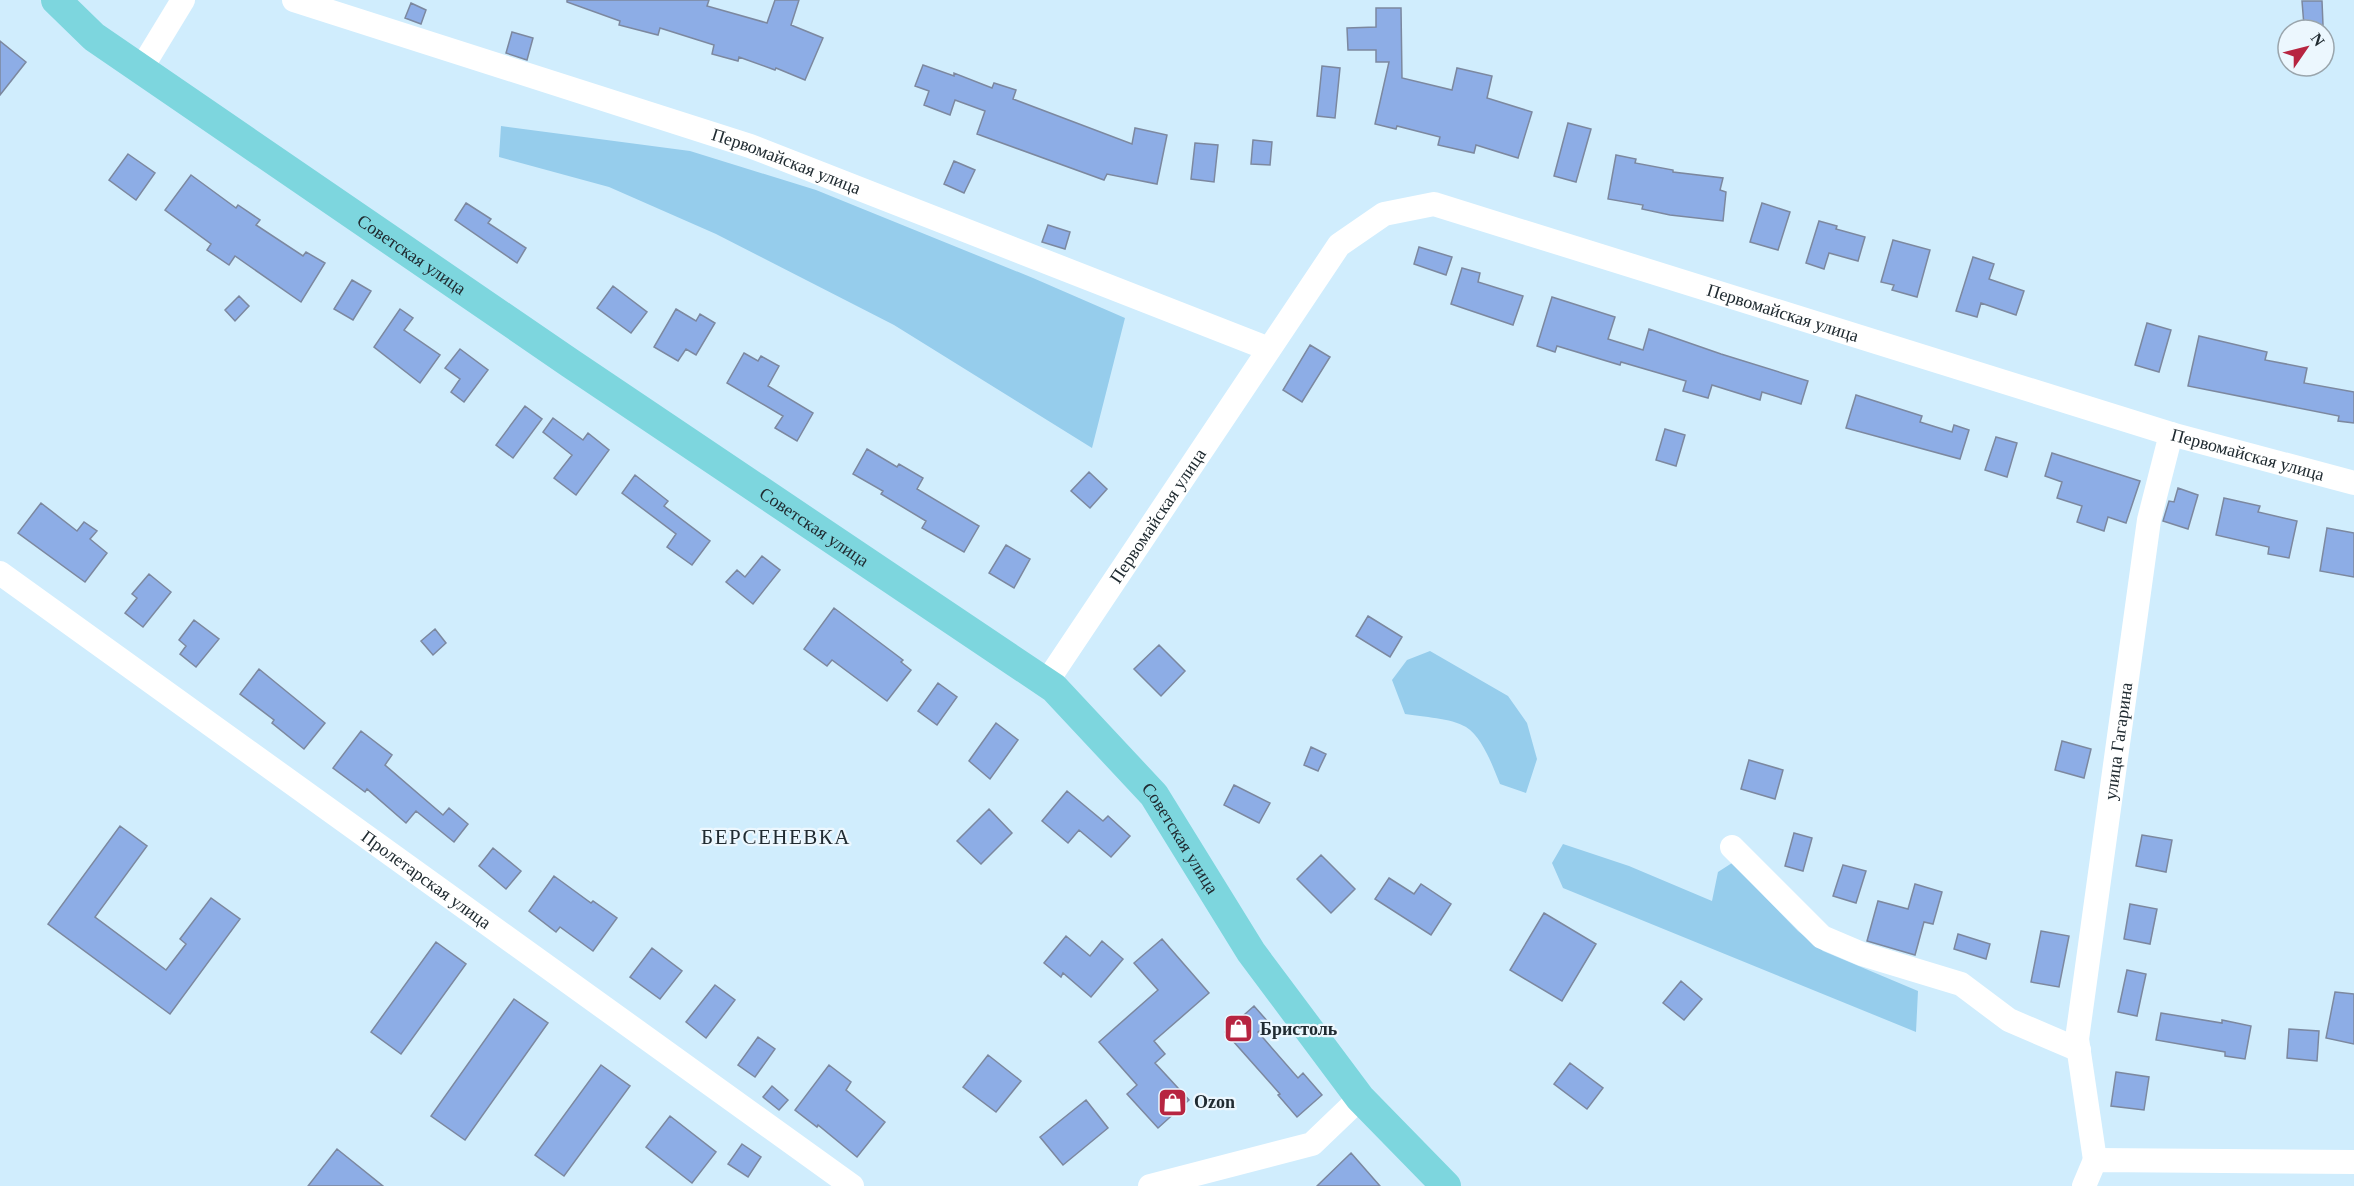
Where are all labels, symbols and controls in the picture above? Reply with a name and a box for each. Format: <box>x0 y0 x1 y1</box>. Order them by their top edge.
north arrow <box>2276 18 2336 78</box>
text: N <box>2308 30 2328 50</box>
street label: Первомайская улица <box>709 124 864 198</box>
street label: Советская улица <box>353 210 470 299</box>
street label: Первомайская улица <box>1705 280 1861 346</box>
street label: Первомайская улица <box>2169 424 2326 485</box>
street label: Первомайская улица <box>1106 445 1210 587</box>
street label: Советская улица <box>756 483 873 571</box>
street label: улица Гагарина <box>2100 681 2136 801</box>
street label: Советская улица <box>1138 779 1223 897</box>
district label: БЕРСЕНЕВКА <box>701 825 851 849</box>
street label: Пролетарская улица <box>358 826 495 933</box>
shop icon: Бристоль <box>1223 1013 1255 1045</box>
place label: Бристоль <box>1260 1019 1338 1039</box>
shop icon: Ozon <box>1157 1086 1189 1118</box>
place label: Ozon <box>1194 1092 1235 1112</box>

